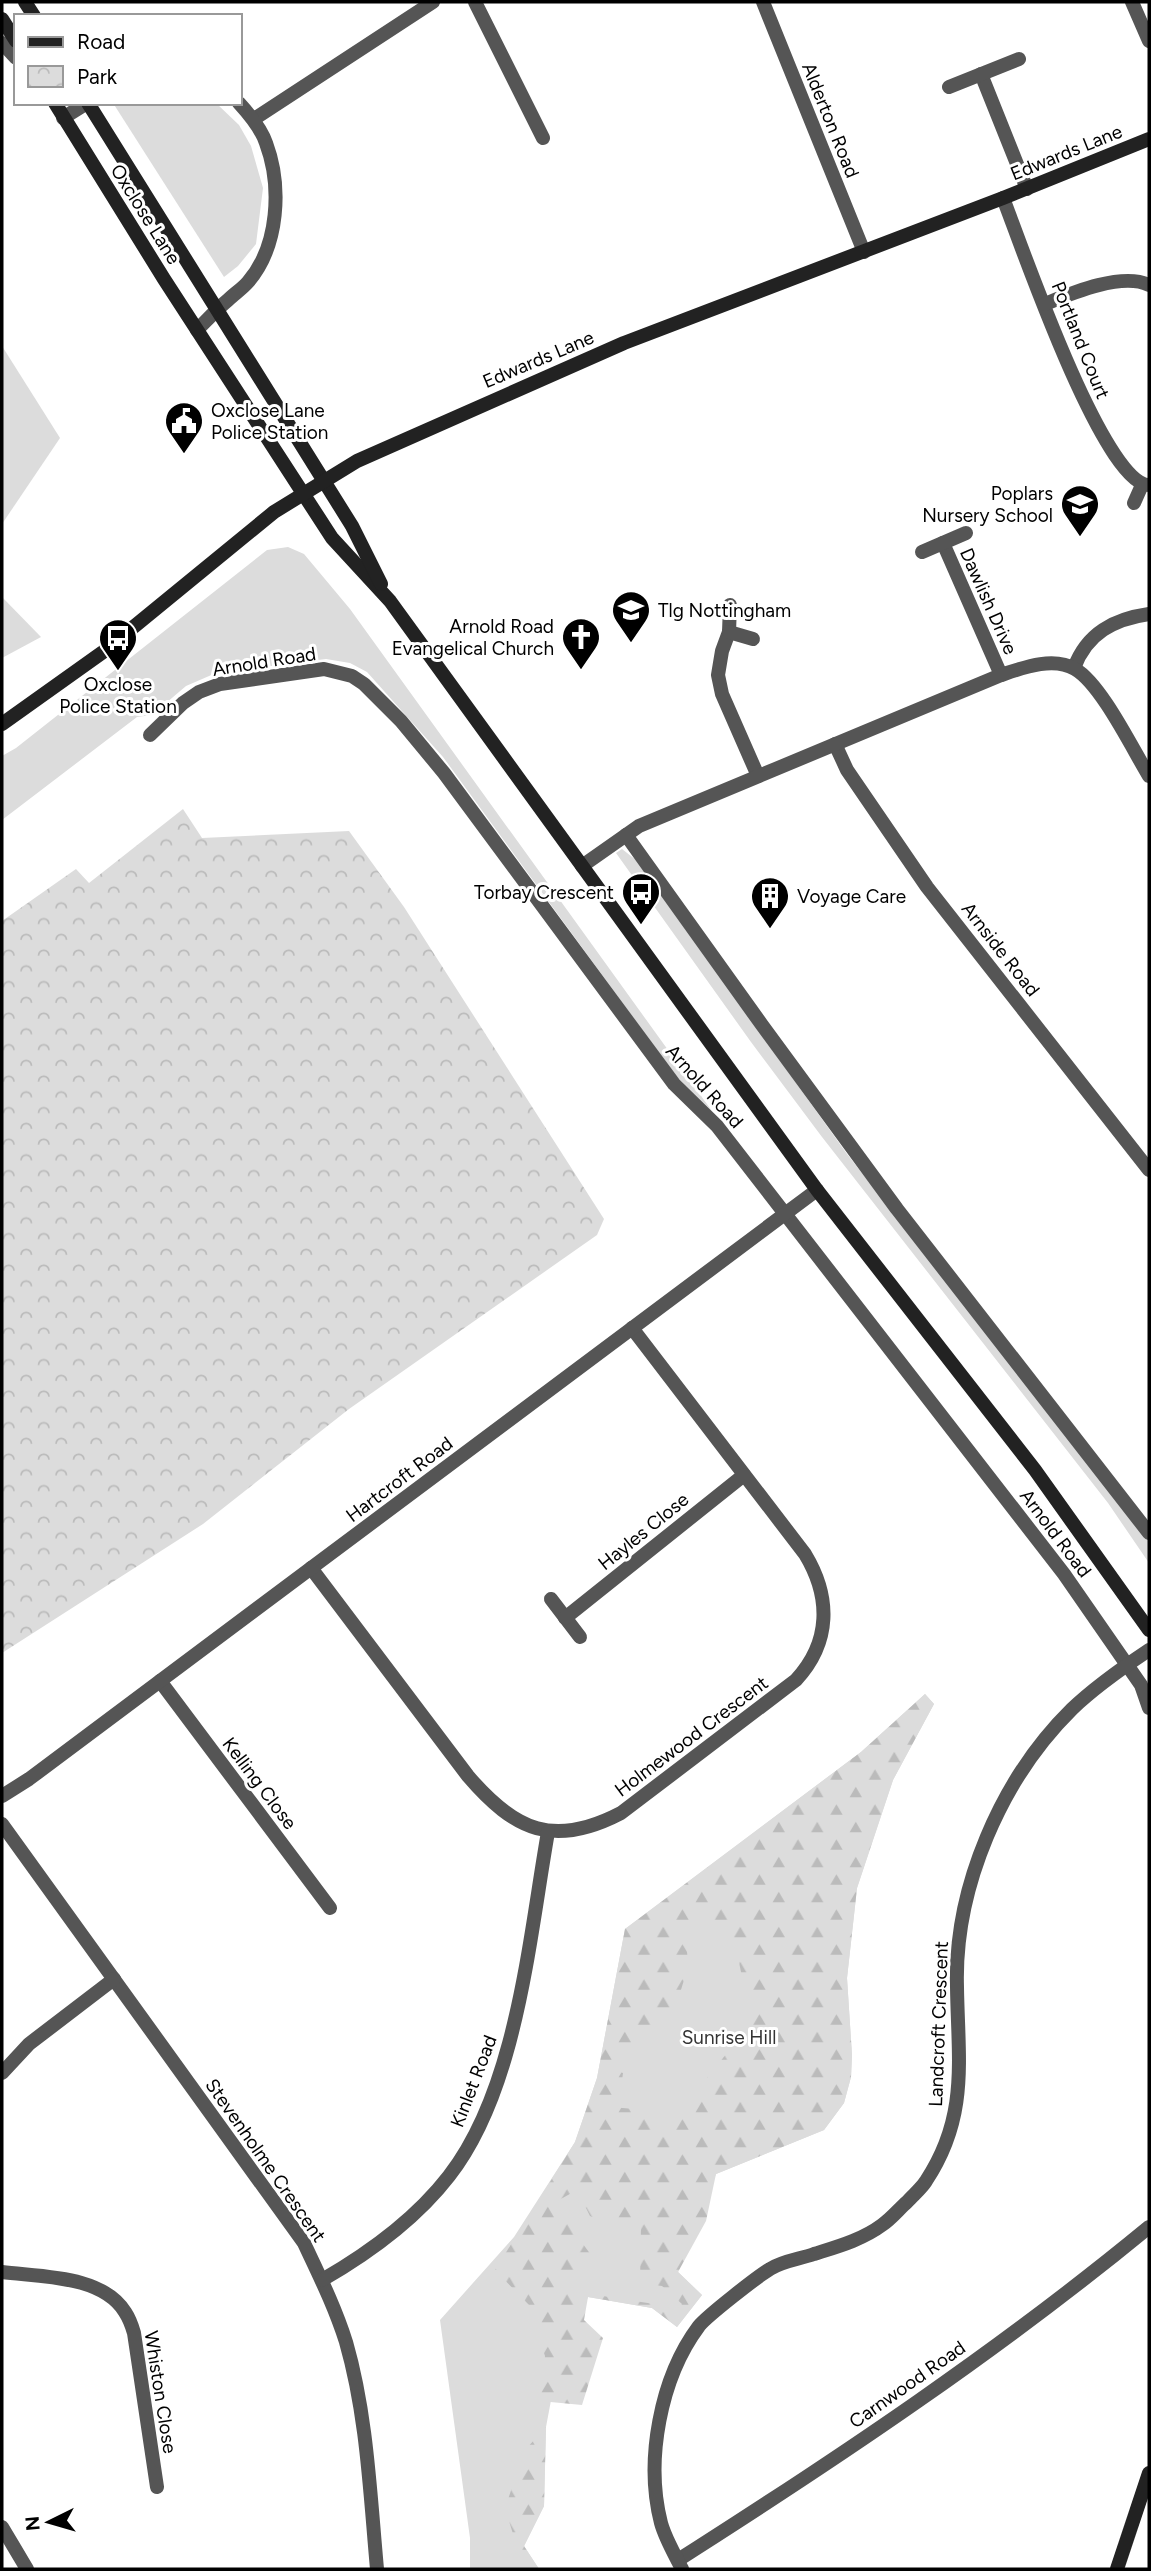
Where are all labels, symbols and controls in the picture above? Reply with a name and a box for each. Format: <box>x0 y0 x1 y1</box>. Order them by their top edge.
legend <box>14 14 242 105</box>
text: Road <box>77 29 125 54</box>
street label: Alderton Road <box>797 59 864 181</box>
text: Park <box>77 64 118 89</box>
street label: Edwards Lane <box>1007 120 1125 185</box>
street label: Oxclose Lane <box>106 160 185 269</box>
street label: Portland Court <box>1047 278 1115 402</box>
street label: Edwards Lane <box>479 326 597 393</box>
place label: Oxclose Lane Police Station <box>211 399 328 444</box>
public building icon: Oxclose Lane Police Station <box>163 400 205 455</box>
place label: Poplars Nursery School <box>922 482 1053 527</box>
school or university icon: Poplars Nursery School <box>1059 483 1101 538</box>
street label: Dawlish Drive <box>955 544 1022 658</box>
school or university icon: Tlg Nottingham <box>610 589 652 644</box>
place label: Tlg Nottingham <box>658 599 791 622</box>
place label: Arnold Road Evangelical Church <box>392 615 554 660</box>
church icon: Arnold Road Evangelical Church <box>560 616 602 671</box>
bus stop icon: Oxclose Police Station <box>97 617 139 672</box>
street label: Arnold Road <box>211 642 318 681</box>
place label: Oxclose Police Station <box>59 673 177 718</box>
bus stop icon: Torbay Crescent <box>620 871 662 926</box>
building icon: Voyage Care <box>749 875 791 930</box>
place label: Torbay Crescent <box>474 881 614 904</box>
place label: Voyage Care <box>797 885 906 908</box>
street label: Arnside Road <box>957 898 1044 1001</box>
street label: Arnold Road <box>661 1040 748 1133</box>
street label: Hartcroft Road <box>341 1432 457 1527</box>
street label: Arnold Road <box>1015 1485 1096 1582</box>
street label: Hayles Close <box>593 1488 693 1575</box>
street label: Holmewood Crescent <box>610 1671 773 1802</box>
street label: Kelling Close <box>218 1733 302 1834</box>
street label: Landcroft Crescent <box>924 1941 953 2107</box>
park label: Sunrise Hill <box>682 2026 776 2049</box>
street label: Kinlet Road <box>445 2032 502 2130</box>
street label: Stevenholme Crescent <box>200 2074 331 2247</box>
street label: Whiston Close <box>139 2329 182 2455</box>
street label: Carnwood Road <box>845 2336 970 2433</box>
north arrow <box>14 2487 84 2557</box>
text: N <box>20 2515 45 2532</box>

